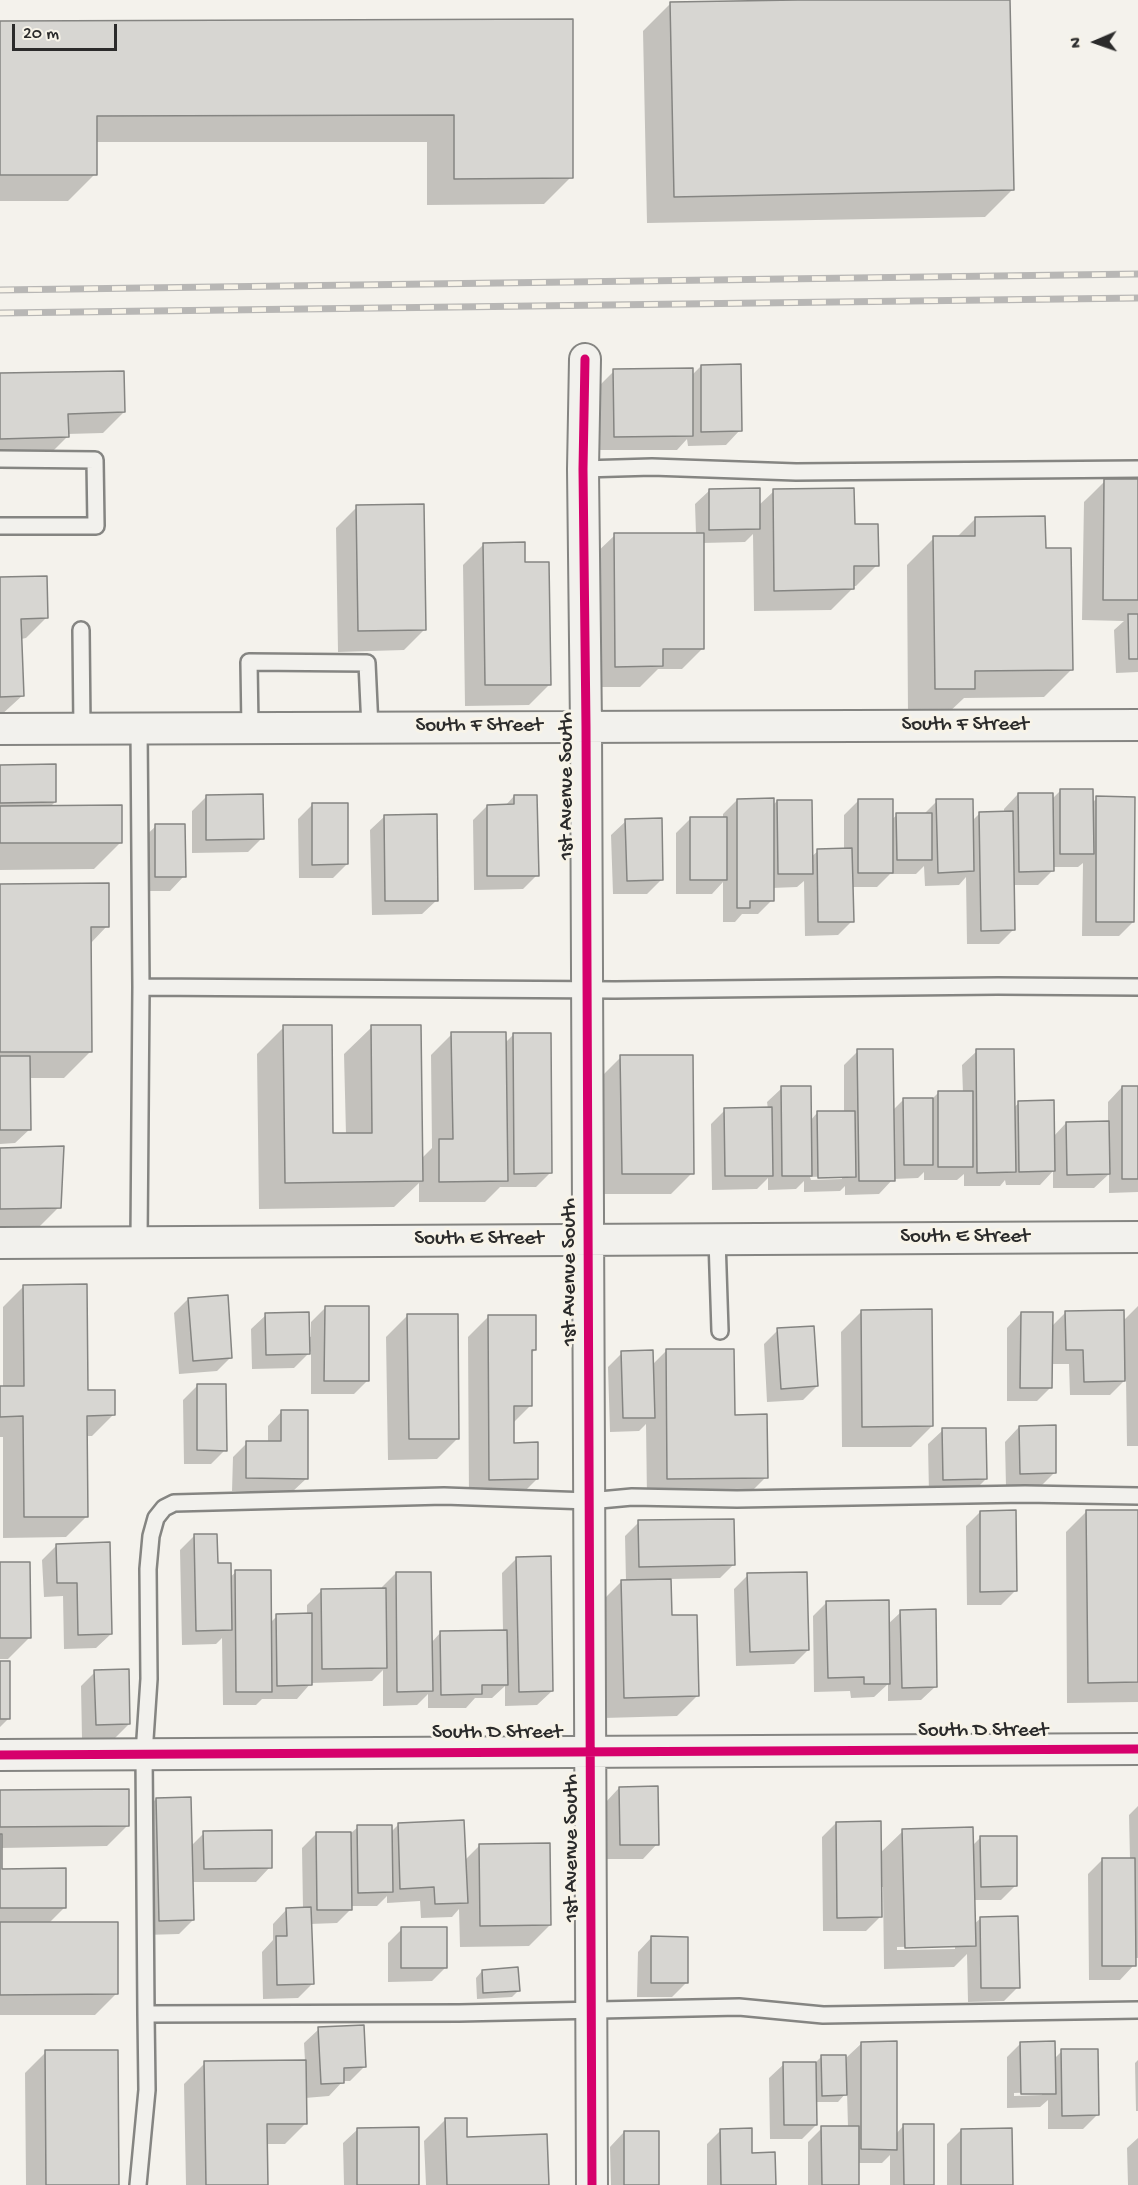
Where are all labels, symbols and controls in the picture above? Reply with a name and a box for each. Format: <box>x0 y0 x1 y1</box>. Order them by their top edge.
scale bar <box>15 12 120 50</box>
north arrow <box>1066 12 1126 72</box>
text: 20 m <box>23 24 59 45</box>
text: N <box>1068 37 1087 48</box>
street label: 1st Avenue South <box>555 712 581 860</box>
street label: South F Street <box>901 713 1029 739</box>
street label: South F Street <box>415 714 543 740</box>
street label: 1st Avenue South <box>558 1198 584 1346</box>
street label: South E Street <box>900 1225 1030 1251</box>
street label: South E Street <box>414 1227 544 1253</box>
street label: South D Street <box>918 1719 1048 1745</box>
street label: South D Street <box>432 1721 562 1747</box>
street label: 1st Avenue South <box>560 1774 586 1922</box>

